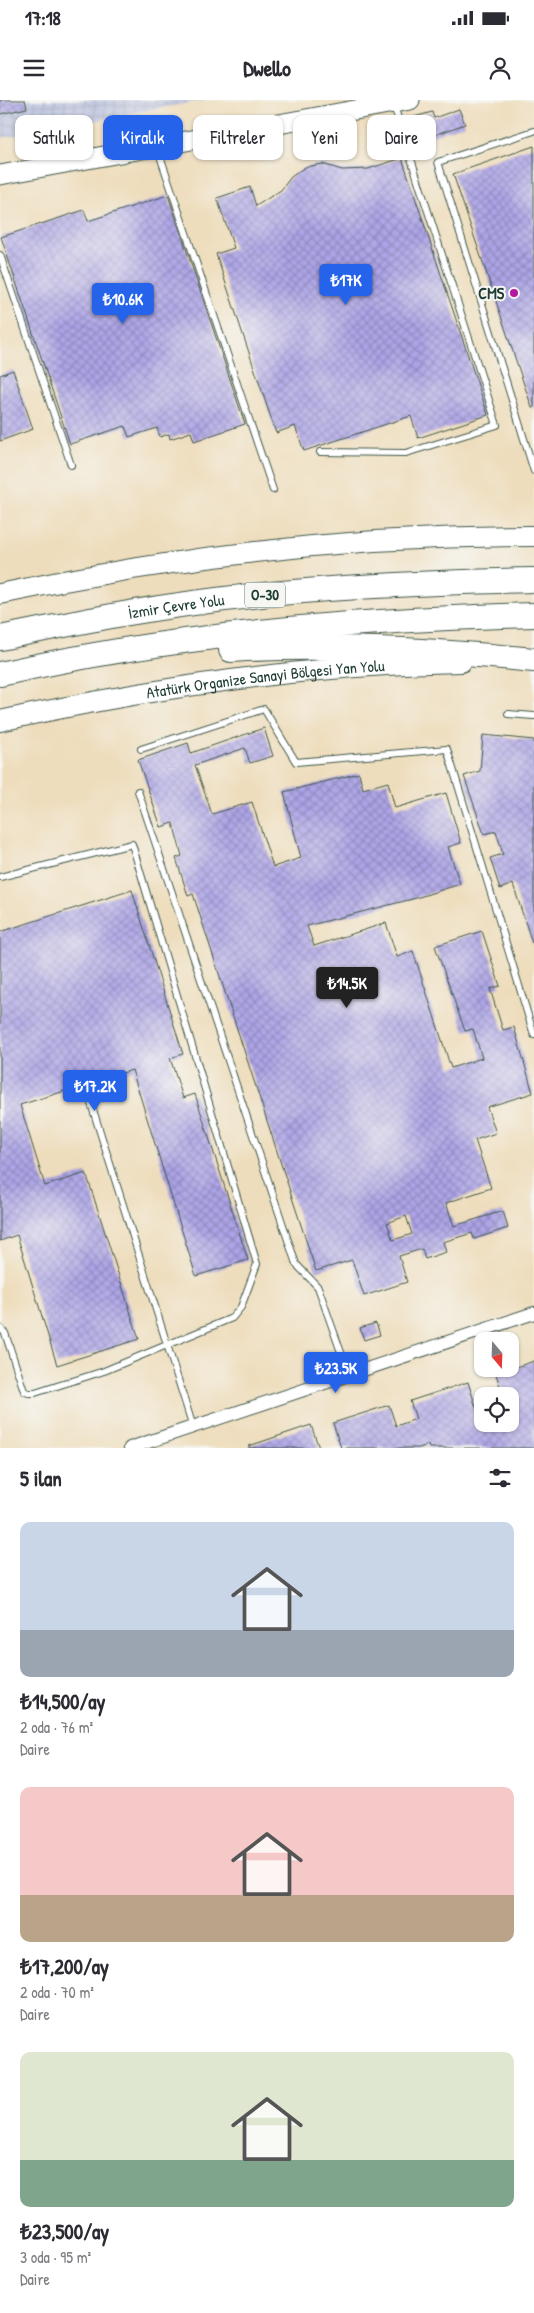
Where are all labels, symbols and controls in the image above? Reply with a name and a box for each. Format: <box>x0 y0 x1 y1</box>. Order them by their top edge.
text: 17:18 <box>25 5 61 31</box>
text: Dwello <box>243 53 291 83</box>
icon: menu <box>20 54 48 82</box>
icon: person <box>486 54 514 82</box>
chip: Satılık <box>15 115 93 160</box>
chip: Kiralık <box>103 115 183 160</box>
chip: Filtreler <box>193 115 283 160</box>
chip: Yeni <box>293 115 357 160</box>
chip: Daire <box>367 115 436 160</box>
pin: ₺17K <box>316 264 376 306</box>
text: ₺17K <box>330 269 362 291</box>
pin: ₺10.6K <box>82 282 164 325</box>
place label: CMS <box>478 282 505 304</box>
marker: CMS <box>508 287 520 299</box>
text: ₺10.6K <box>103 288 143 310</box>
road number: O-30 <box>245 582 285 608</box>
street label: İzmir Çevre Yolu <box>126 588 226 624</box>
street label: Atatürk Organize Sanayi Bölgesi Yan Yolu <box>145 654 386 704</box>
pin: ₺14.5K <box>306 966 388 1009</box>
text: ₺14.5K <box>327 972 367 994</box>
pin: ₺17.2K <box>54 1070 136 1112</box>
text: ₺17.2K <box>74 1075 116 1097</box>
north arrow <box>474 1332 519 1378</box>
map controls <box>474 1332 519 1432</box>
pin: ₺23.5K <box>295 1352 377 1394</box>
text: ₺23.5K <box>315 1357 357 1379</box>
button: locate <box>474 1387 519 1432</box>
text: 5 ilan <box>20 1464 62 1493</box>
icon: filters <box>486 1464 514 1492</box>
icon: home <box>222 1554 312 1644</box>
text: ₺14,500/ay <box>20 1687 105 1716</box>
text: 2 oda · 76 m² <box>20 1716 93 1738</box>
text: Daire <box>20 1738 50 1760</box>
icon: home <box>222 1819 312 1909</box>
text: ₺17,200/ay <box>20 1952 109 1981</box>
text: 2 oda · 70 m² <box>20 1981 94 2003</box>
text: Daire <box>20 2003 50 2025</box>
icon: home <box>222 2084 312 2174</box>
text: ₺23,500/ay <box>20 2217 109 2246</box>
text: 3 oda · 95 m² <box>20 2246 91 2268</box>
text: Daire <box>20 2268 50 2290</box>

